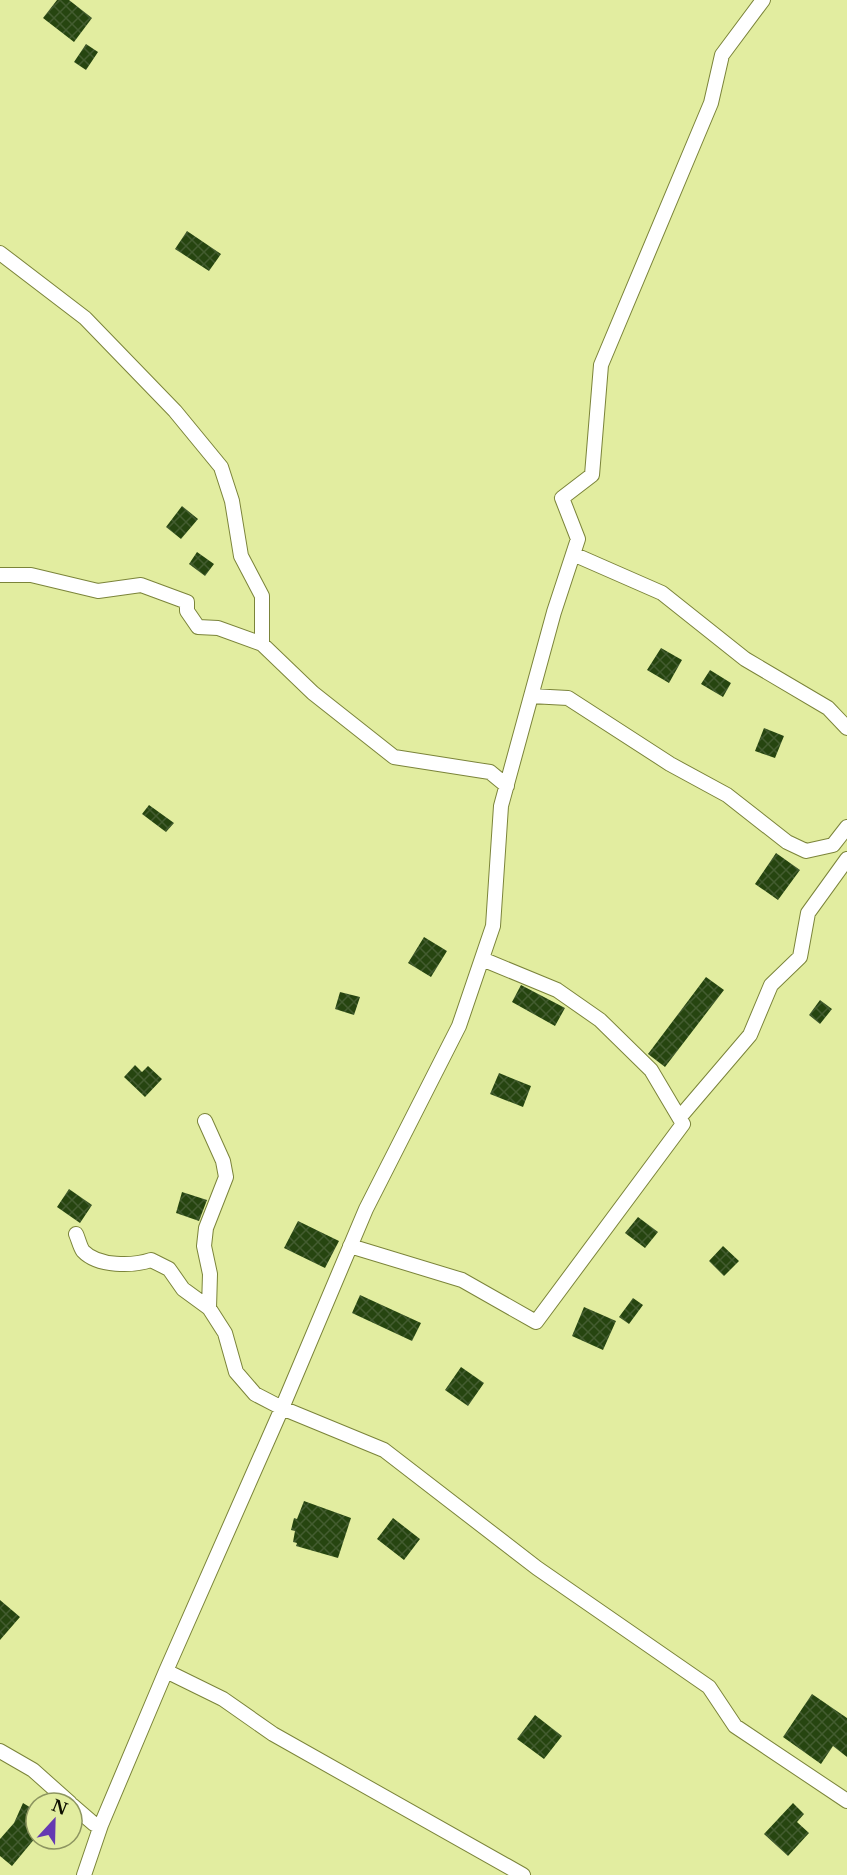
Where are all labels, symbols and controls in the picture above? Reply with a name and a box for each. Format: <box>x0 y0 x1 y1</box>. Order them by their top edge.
north arrow <box>24 1791 84 1851</box>
text: N <box>49 1795 70 1819</box>

